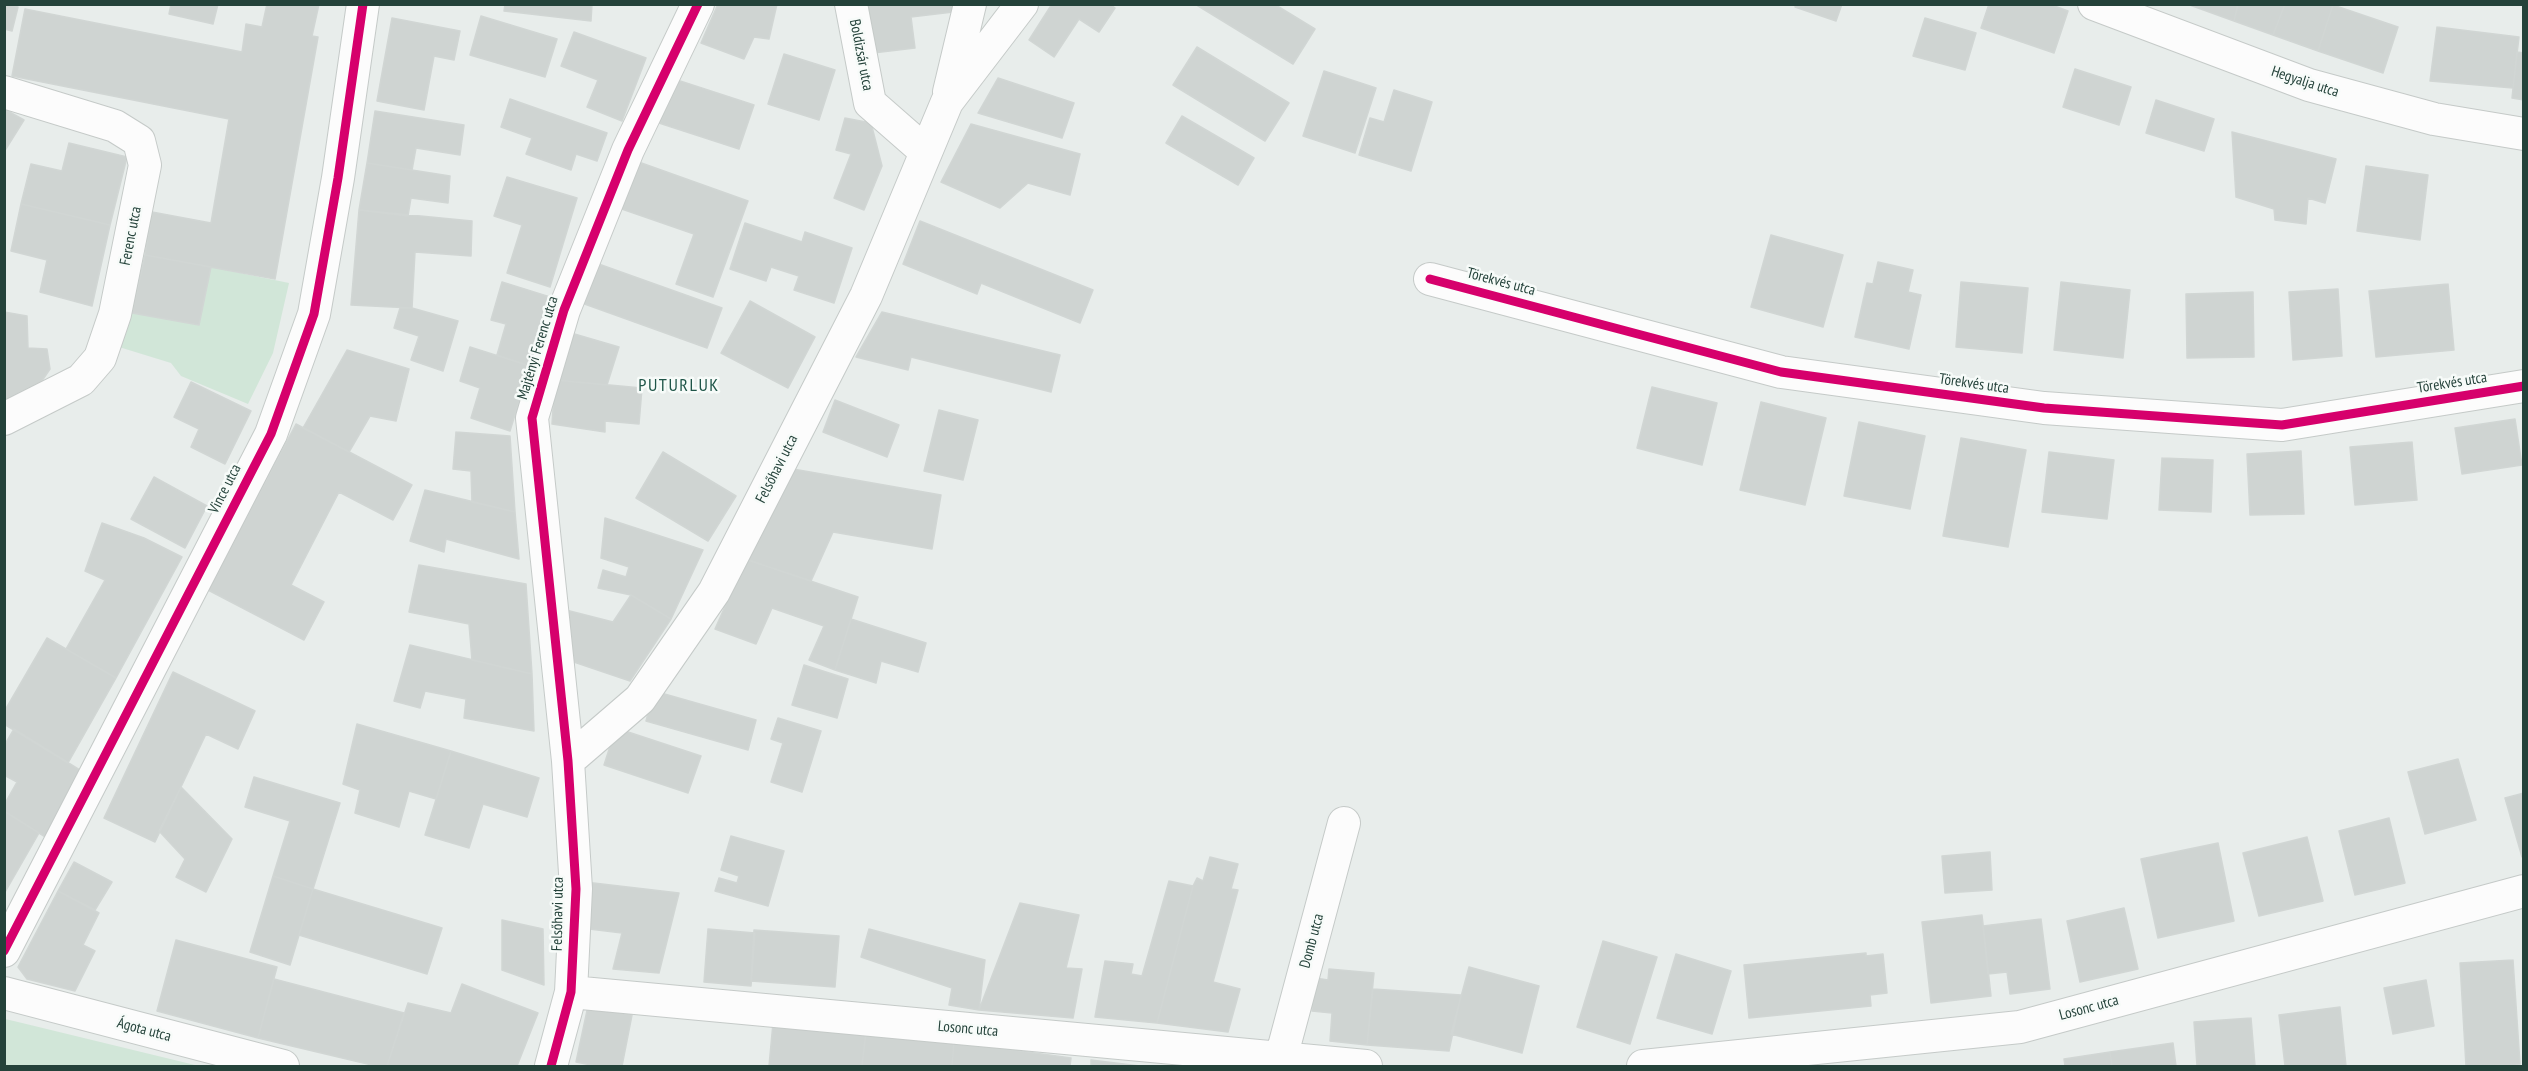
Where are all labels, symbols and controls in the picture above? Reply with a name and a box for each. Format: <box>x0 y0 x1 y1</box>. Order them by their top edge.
street label: Boldizsár utca <box>845 18 877 92</box>
street label: Hegyalja utca <box>2269 63 2341 101</box>
street label: Ferenc utca <box>116 205 146 267</box>
street label: Törekvés utca <box>1465 264 1537 300</box>
street label: Majtényi Ferenc utca <box>514 294 562 402</box>
street label: Törekvés utca <box>2416 369 2488 397</box>
street label: Törekvés utca <box>1938 370 2010 398</box>
district label: PUTURLUK <box>638 375 720 397</box>
street label: Felsőhavi utca <box>752 432 802 506</box>
street label: Vince utca <box>205 461 245 517</box>
street label: Felsőhavi utca <box>548 877 568 951</box>
street label: Domb utca <box>1296 912 1328 970</box>
street label: Losonc utca <box>2057 991 2121 1025</box>
street label: Ágota utca <box>115 1014 173 1046</box>
street label: Losonc utca <box>937 1017 999 1041</box>

